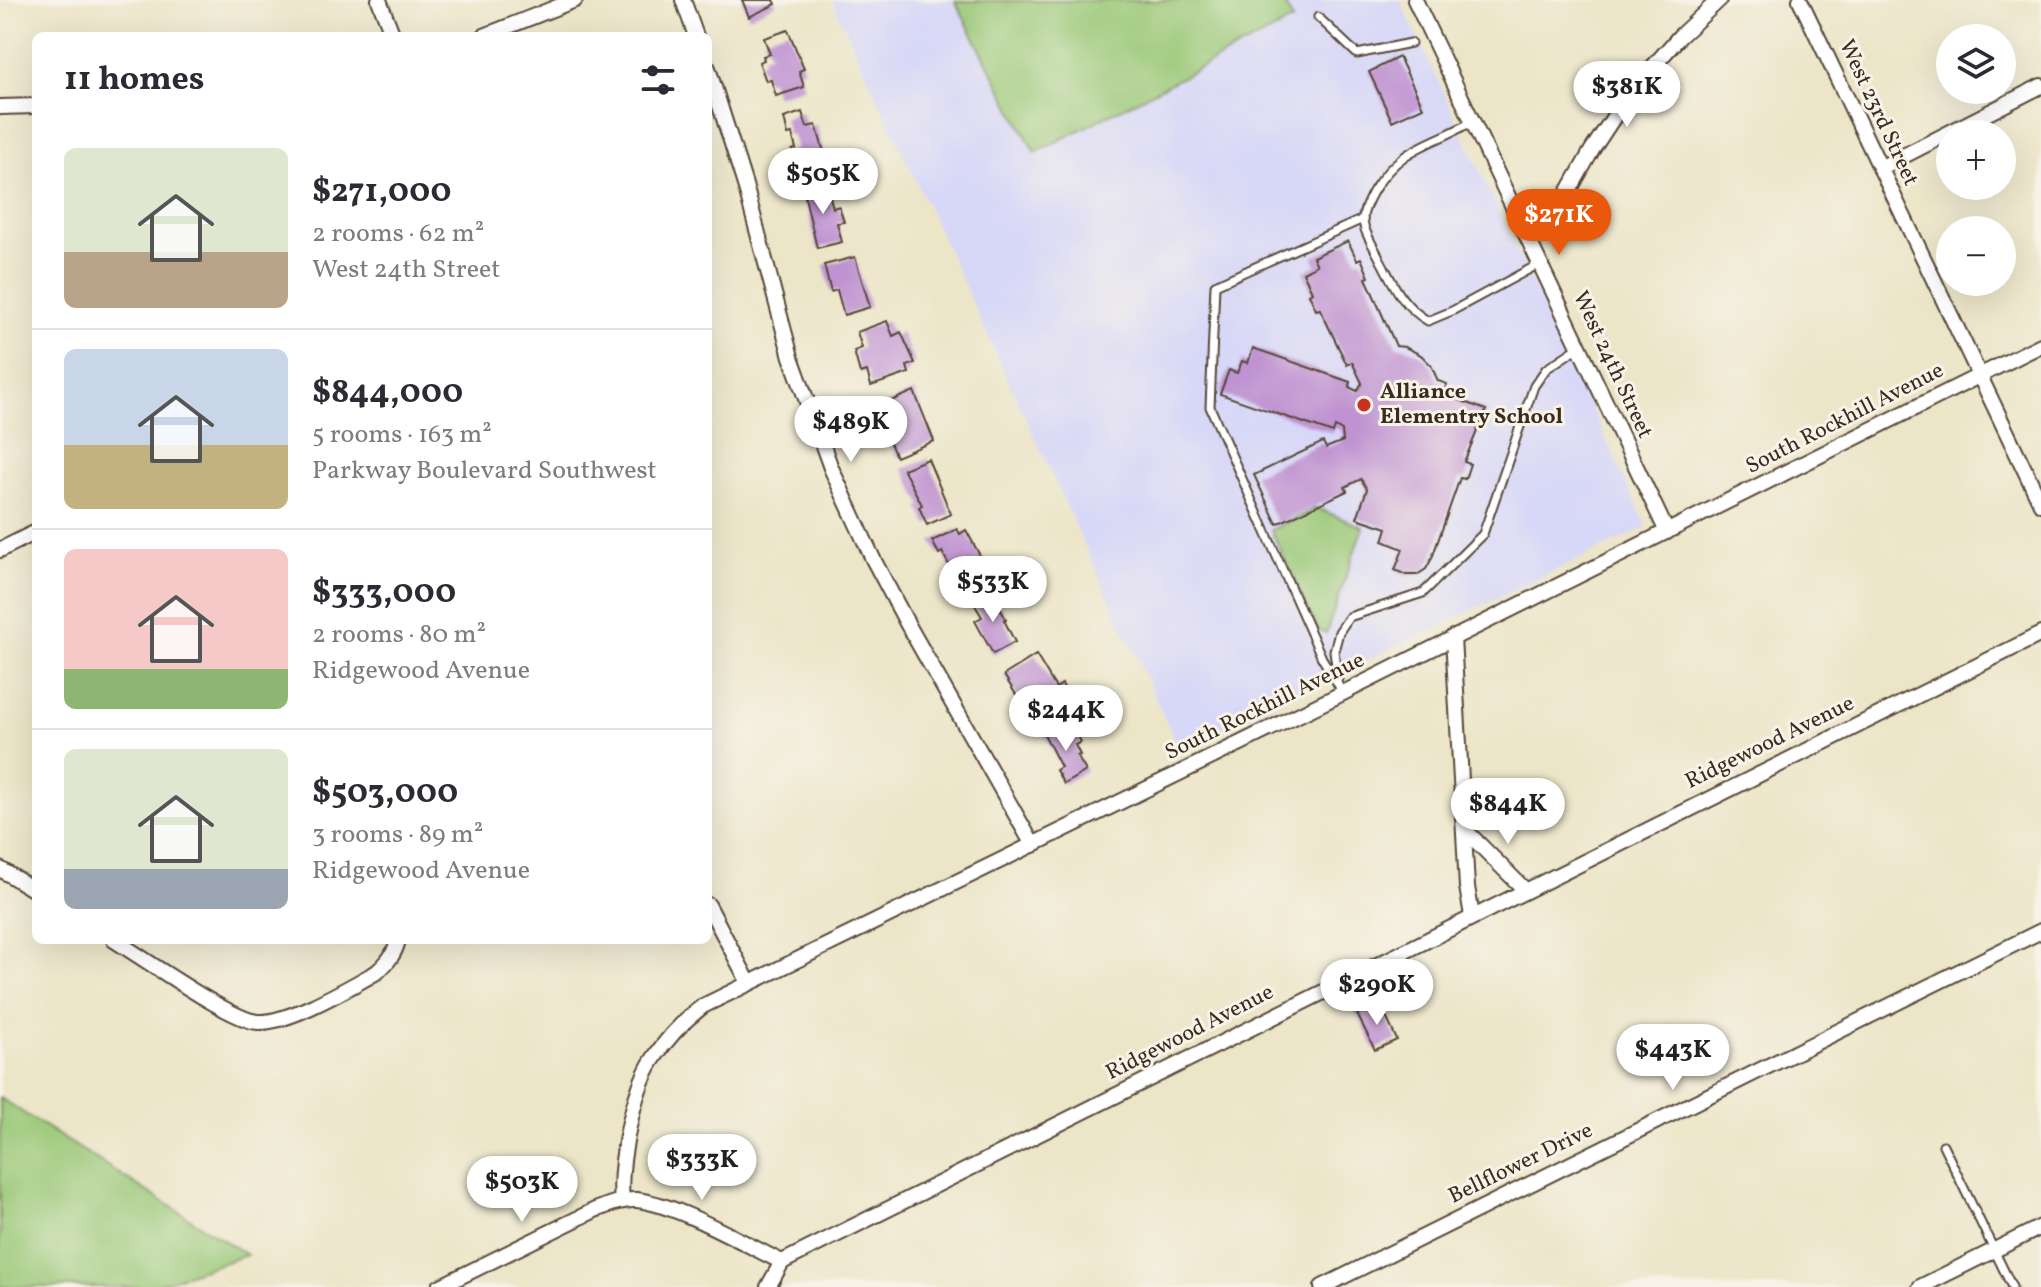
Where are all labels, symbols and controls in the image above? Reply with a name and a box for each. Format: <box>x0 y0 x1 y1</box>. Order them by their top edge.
map controls <box>1936 24 2016 296</box>
button: layers <box>1936 24 2016 104</box>
street label: West 23rd Street <box>1830 35 1926 192</box>
text: 11 homes <box>64 57 204 104</box>
icon: filters <box>636 58 680 102</box>
pin: $381K <box>1571 61 1683 129</box>
text: $381K <box>1591 69 1663 105</box>
button: + <box>1936 120 2016 200</box>
pin: $505K <box>767 148 879 216</box>
text: $505K <box>786 156 860 192</box>
text: $271,000 <box>312 169 451 216</box>
icon: home <box>128 180 224 276</box>
pin: $271K <box>1503 189 1615 257</box>
text: $271K <box>1524 197 1594 233</box>
text: 2 rooms · 62 m² <box>312 216 484 252</box>
button: − <box>1936 216 2016 296</box>
text: West 24th Street <box>312 252 500 288</box>
street label: West 24th Street <box>1564 286 1660 444</box>
street label: South Rockhill Avenue <box>1741 356 1949 482</box>
text: $844,000 <box>312 370 463 417</box>
place label: Alliance Elementry School <box>1380 377 1563 433</box>
icon: home <box>128 381 224 477</box>
pin: $489K <box>795 396 907 464</box>
marker: Alliance Elementry School <box>1355 396 1373 414</box>
text: $489K <box>812 404 890 440</box>
text: 5 rooms · 163 m² <box>312 417 492 453</box>
text: Parkway Boulevard Southwest <box>312 453 657 489</box>
pin: $533K <box>937 556 1049 624</box>
text: $533K <box>957 564 1029 600</box>
text: $333,000 <box>312 570 456 617</box>
icon: home <box>128 581 224 677</box>
text: 2 rooms · 80 m² <box>312 617 486 653</box>
street label: South Rockhill Avenue <box>1160 645 1370 769</box>
text: Ridgewood Avenue <box>312 653 530 689</box>
pin: $244K <box>1010 685 1122 753</box>
street label: Ridgewood Avenue <box>1680 689 1860 797</box>
text: $244K <box>1027 693 1105 729</box>
text: $503,000 <box>312 770 458 817</box>
pin: $844K <box>1452 778 1564 846</box>
icon: home <box>128 781 224 877</box>
text: $844K <box>1469 786 1547 822</box>
text: 3 rooms · 89 m² <box>312 817 483 853</box>
text: Ridgewood Avenue <box>312 853 530 889</box>
pin: $290K <box>1321 959 1433 1027</box>
text: $290K <box>1338 967 1416 1003</box>
street label: Ridgewood Avenue <box>1101 977 1279 1089</box>
pin: $443K <box>1617 1024 1729 1092</box>
text: $443K <box>1634 1032 1712 1068</box>
street label: Bellflower Drive <box>1444 1116 1598 1212</box>
pin: $333K <box>646 1134 758 1202</box>
text: $333K <box>666 1142 738 1178</box>
pin: $503K <box>466 1156 578 1224</box>
text: $503K <box>485 1164 559 1200</box>

